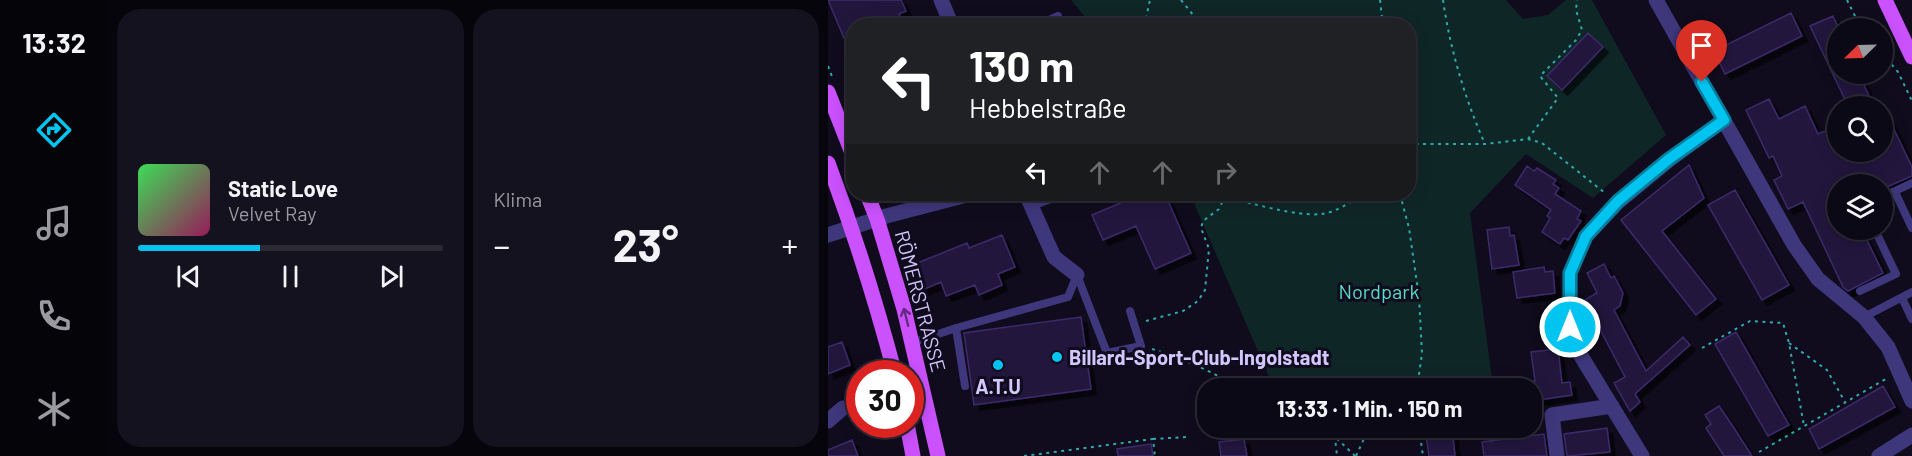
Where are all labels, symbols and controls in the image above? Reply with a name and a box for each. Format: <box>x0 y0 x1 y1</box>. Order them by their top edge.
north arrow <box>1827 18 1893 84</box>
map controls <box>1827 18 1893 240</box>
pin <box>1676 20 1727 82</box>
text: 13:32 <box>22 26 86 58</box>
icon: arrive <box>1685 29 1718 62</box>
text: 130 m <box>969 40 1074 90</box>
icon: left <box>870 42 948 120</box>
text: Hebbelstraße <box>969 91 1127 123</box>
button: search <box>1827 96 1893 162</box>
icon: directions <box>33 109 75 151</box>
icon: left <box>1020 156 1053 189</box>
icon: ahead <box>1083 156 1116 189</box>
icon: ahead <box>1146 156 1179 189</box>
icon: right <box>1209 156 1242 189</box>
button: layers <box>1827 174 1893 240</box>
text: Static Love <box>228 175 338 201</box>
text: Klima <box>494 187 542 211</box>
text: Velvet Ray <box>228 201 317 225</box>
icon: music <box>33 202 75 244</box>
text: 23° <box>613 217 679 271</box>
text: − <box>494 225 510 265</box>
text: + <box>781 225 798 265</box>
street label: RÖMERSTRASSE <box>891 227 951 375</box>
icon: previous <box>172 260 205 293</box>
icon: pause <box>274 260 307 293</box>
icon: next <box>375 260 408 293</box>
park label: Nordpark <box>1338 279 1420 303</box>
icon: phone <box>33 295 75 337</box>
position arrow <box>1538 295 1602 359</box>
one-way arrow <box>900 308 911 327</box>
place label: Billard-Sport-Club-Ingolstadt <box>1069 345 1329 369</box>
marker: Billard-Sport-Club-Ingolstadt <box>1050 350 1064 364</box>
marker: A.T.U <box>991 358 1005 372</box>
speed limit sign: 30 <box>846 360 924 438</box>
place label: A.T.U <box>975 374 1021 398</box>
icon: climate <box>33 388 75 430</box>
text: 13:33 · 1 Min. · 150 m <box>1277 395 1462 421</box>

